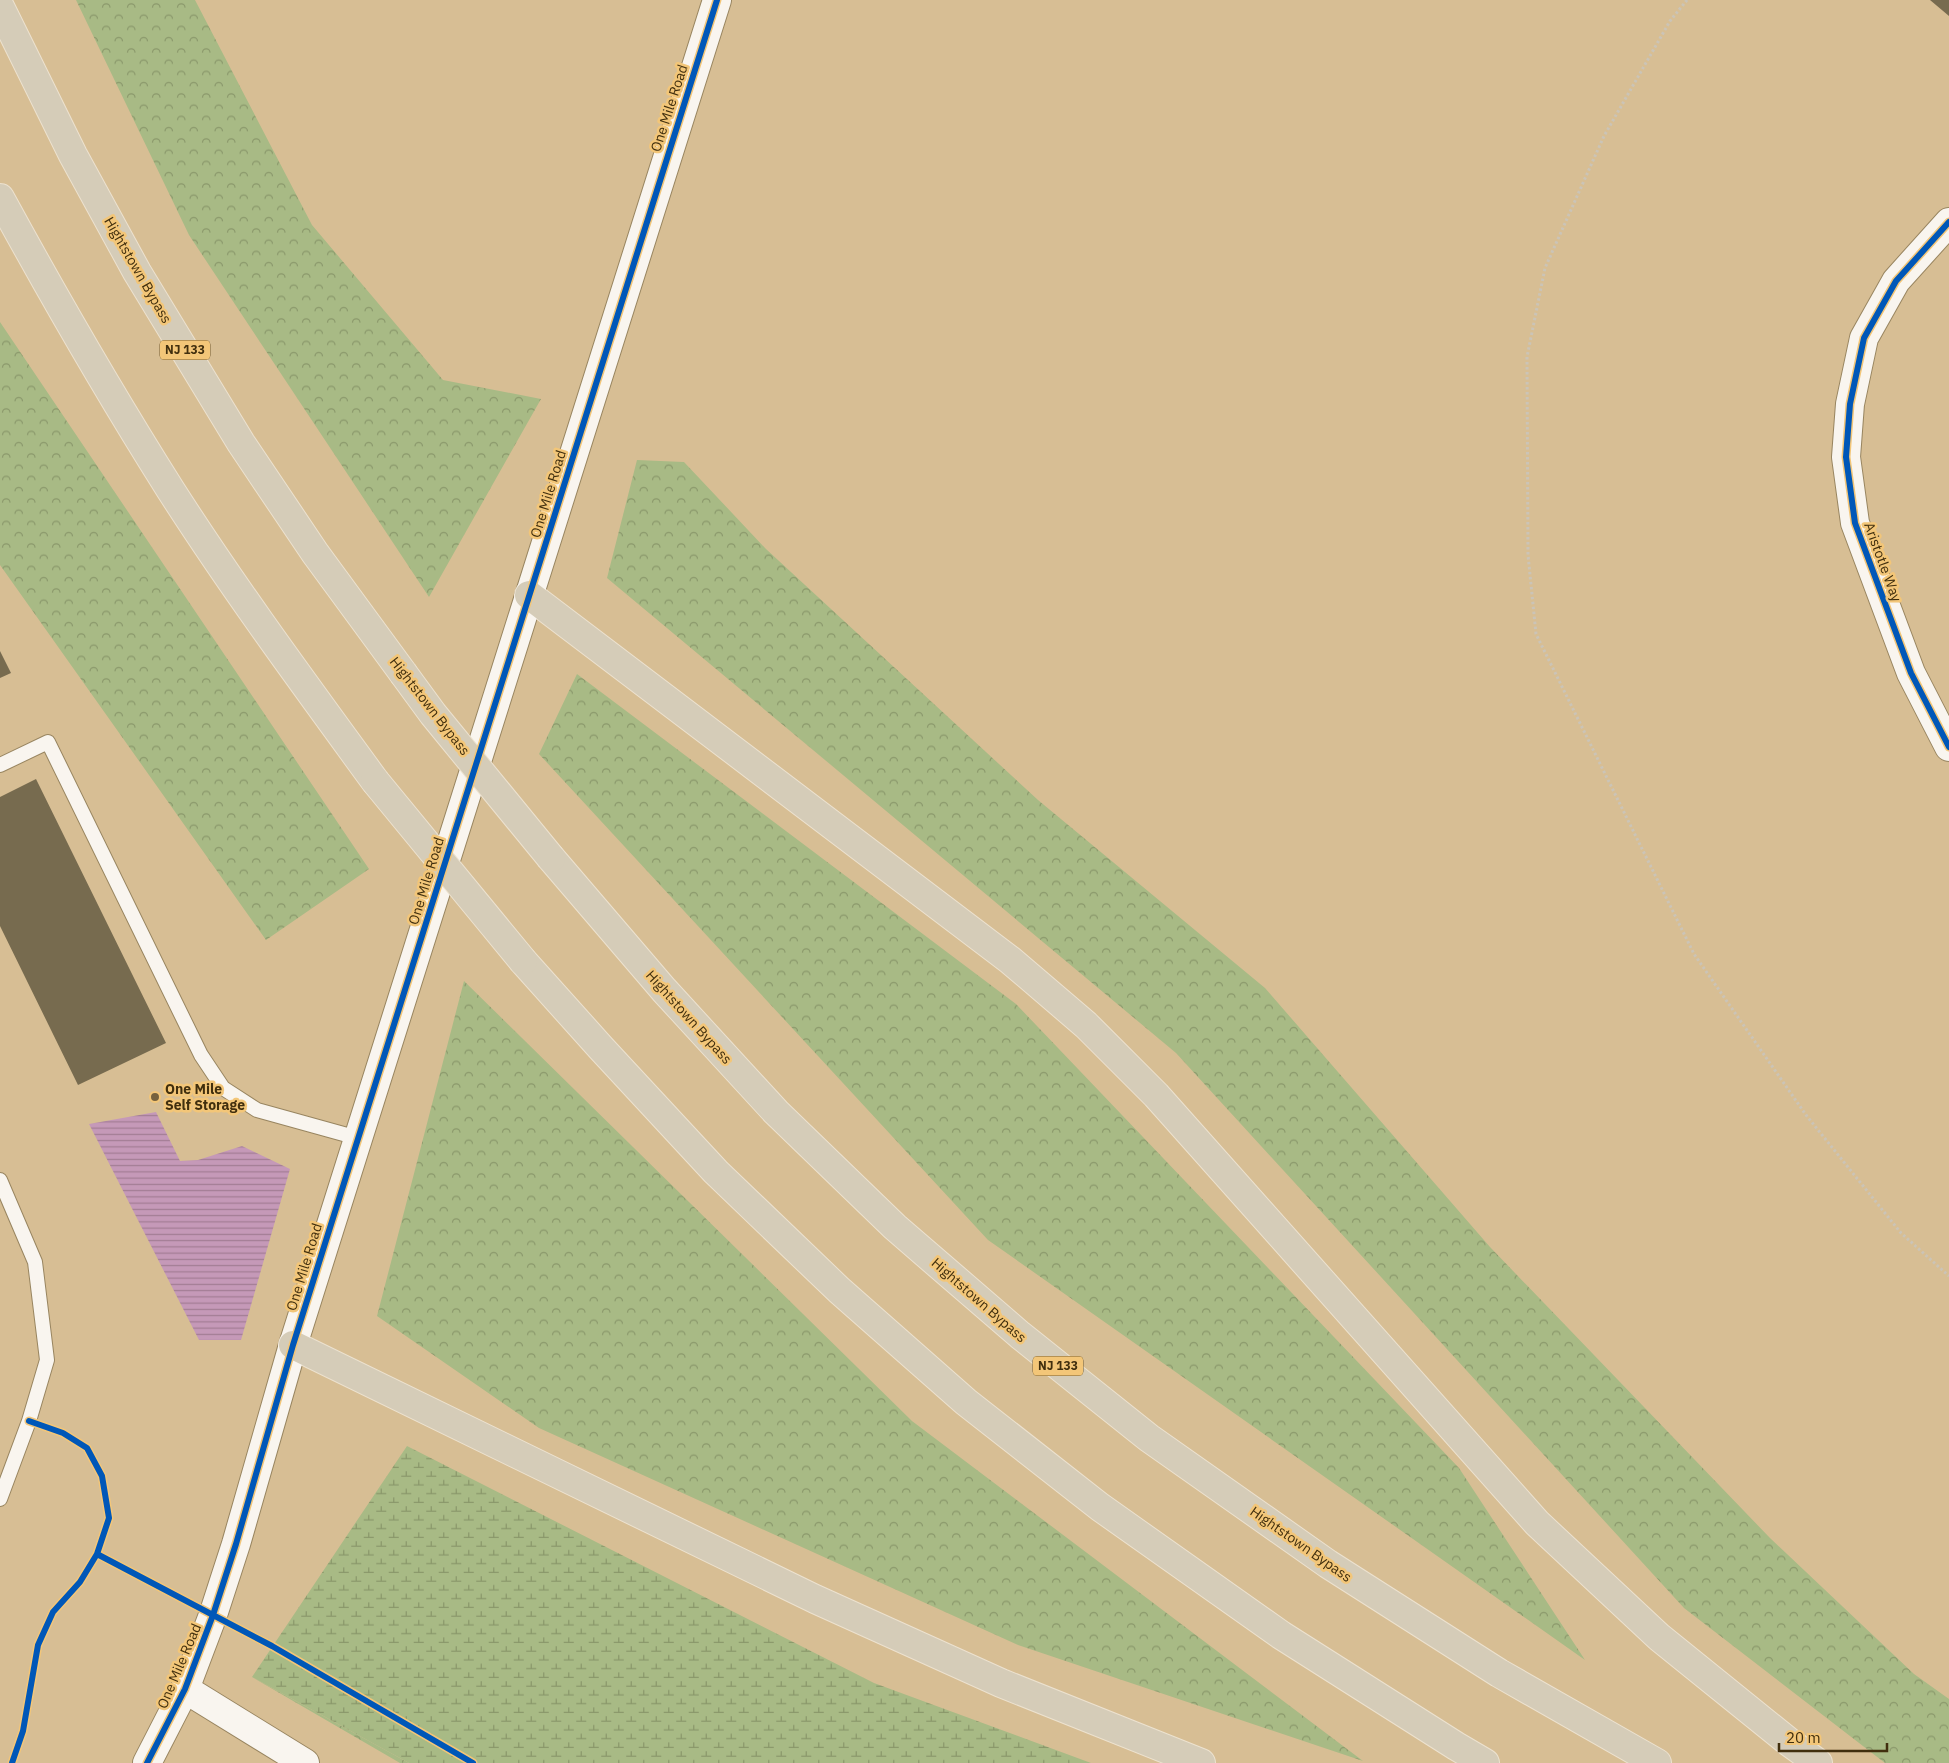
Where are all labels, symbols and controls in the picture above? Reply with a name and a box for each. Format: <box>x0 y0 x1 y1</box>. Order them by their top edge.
street label: One Mile Road <box>646 62 692 154</box>
street label: Hightstown Bypass <box>100 213 176 327</box>
road number: NJ 133 <box>160 340 210 360</box>
street label: One Mile Road <box>526 448 570 540</box>
street label: Aristotle Way <box>1860 520 1906 604</box>
street label: Hightstown Bypass <box>386 653 474 759</box>
street label: One Mile Road <box>404 835 448 927</box>
street label: Hightstown Bypass <box>642 966 736 1068</box>
place label: One Mile Self Storage <box>165 1080 245 1114</box>
marker: One Mile Self Storage <box>149 1091 161 1103</box>
street label: One Mile Road <box>282 1221 326 1313</box>
street label: Hightstown Bypass <box>928 1254 1030 1346</box>
road number: NJ 133 <box>1033 1356 1083 1375</box>
street label: Hightstown Bypass <box>1247 1502 1356 1586</box>
street label: One Mile Road <box>153 1621 205 1711</box>
scale bar <box>1779 1720 1886 1752</box>
text: 20 m <box>1786 1728 1821 1747</box>

